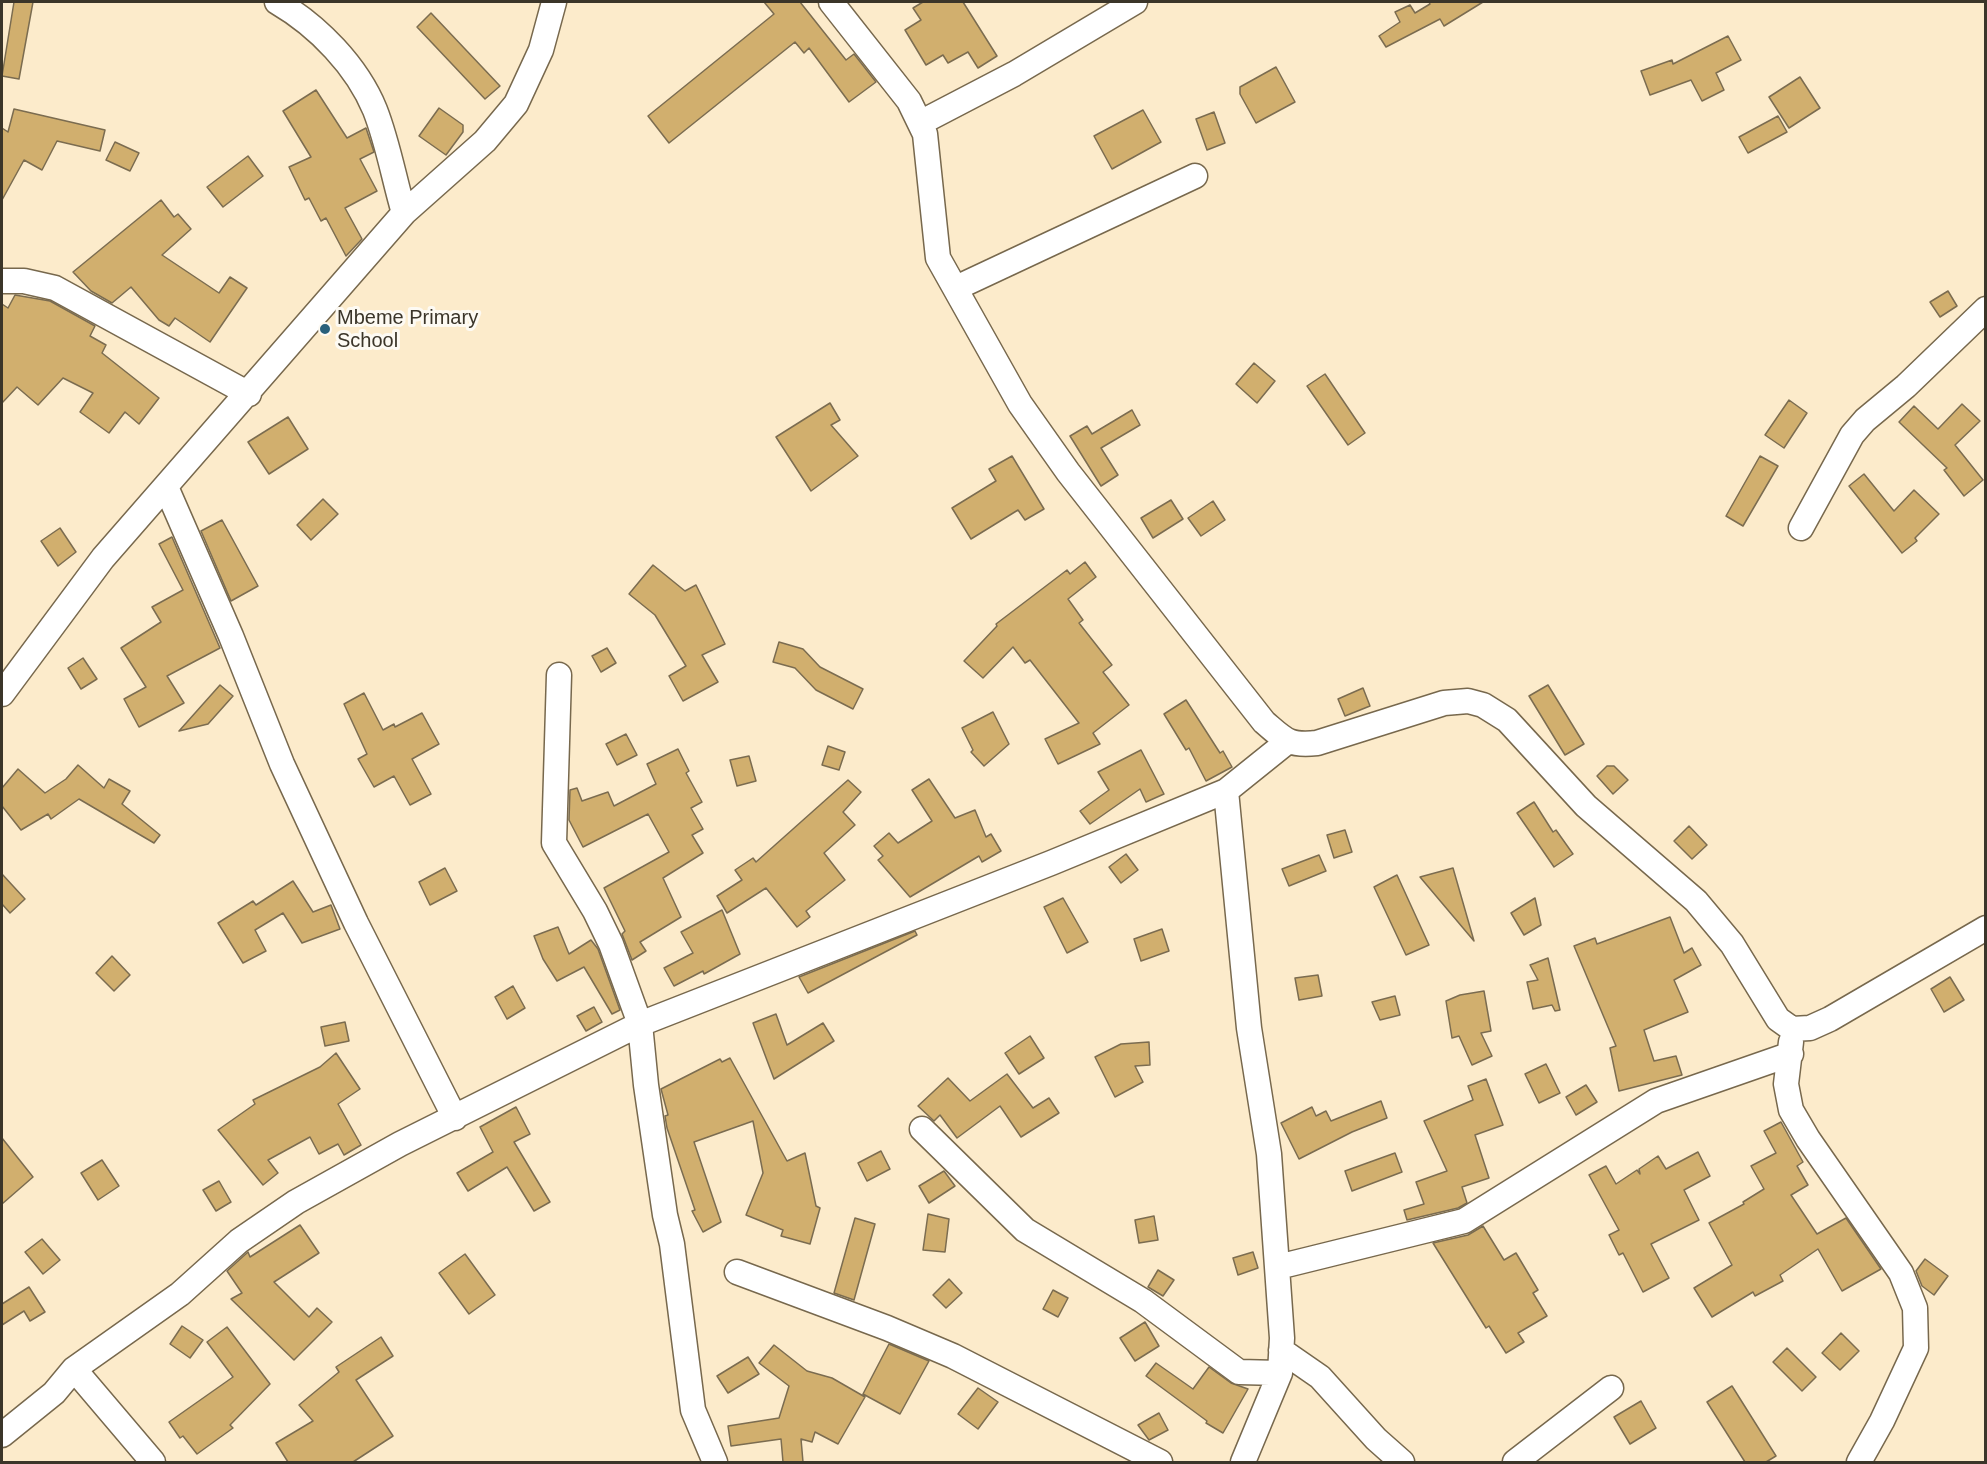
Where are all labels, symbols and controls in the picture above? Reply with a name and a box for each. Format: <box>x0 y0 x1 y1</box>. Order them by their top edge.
place label: Mbeme Primary School <box>337 306 478 353</box>
marker: Mbeme Primary School <box>318 322 332 336</box>

